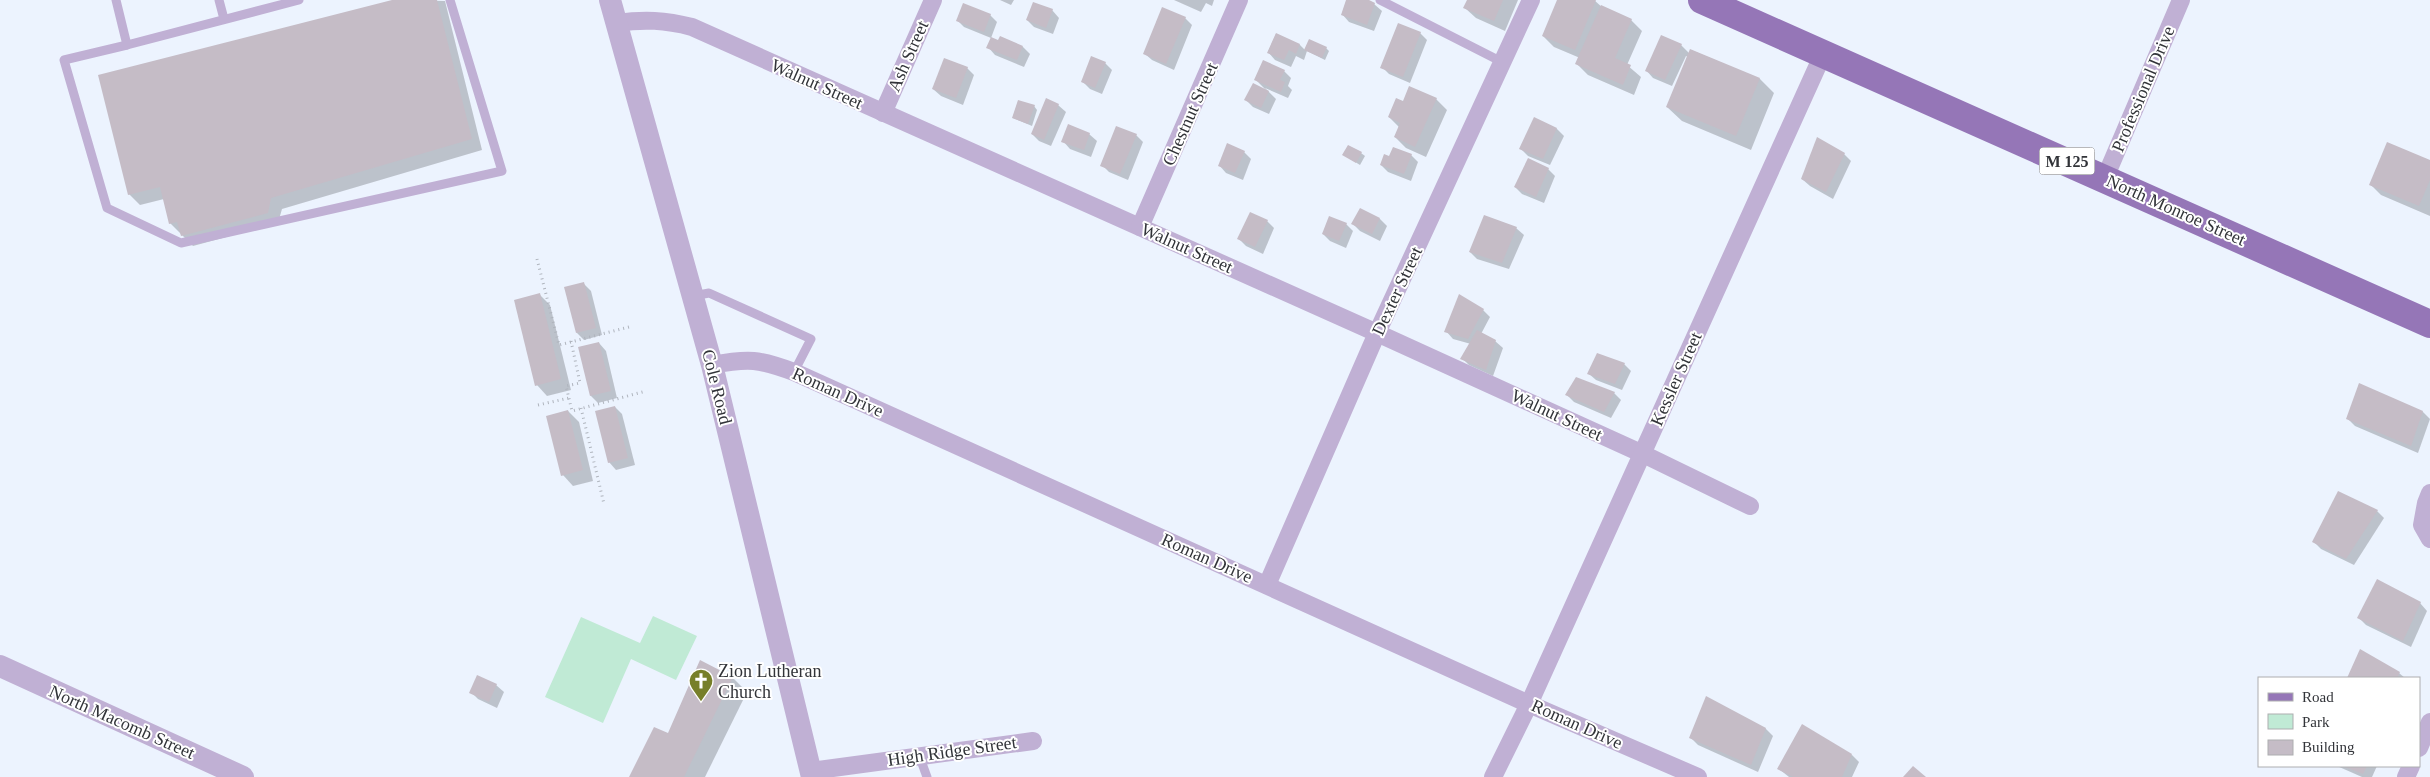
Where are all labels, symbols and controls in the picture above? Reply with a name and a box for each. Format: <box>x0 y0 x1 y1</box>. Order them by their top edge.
street label: Ash Street <box>884 17 932 95</box>
street label: Professional Drive <box>2108 23 2178 155</box>
street label: Walnut Street <box>768 55 866 113</box>
street label: Chestnut Street <box>1158 59 1222 169</box>
road number: M 125 <box>2040 148 2094 175</box>
street label: North Monroe Street <box>2103 170 2249 250</box>
street label: Walnut Street <box>1138 219 1236 277</box>
street label: Dexter Street <box>1368 244 1426 338</box>
street label: Kessler Street <box>1646 329 1706 429</box>
street label: Cole Road <box>698 347 736 427</box>
street label: Roman Drive <box>789 363 887 421</box>
street label: Walnut Street <box>1508 385 1606 445</box>
street label: Roman Drive <box>1158 529 1256 587</box>
place label: Zion Lutheran Church <box>718 661 821 702</box>
church icon: Zion Lutheran Church <box>688 668 714 702</box>
legend <box>2258 677 2420 767</box>
street label: North Macomb Street <box>46 681 198 763</box>
text: Road <box>2302 689 2334 705</box>
street label: Roman Drive <box>1528 695 1626 753</box>
text: Park <box>2302 714 2330 730</box>
street label: High Ridge Street <box>886 732 1018 770</box>
text: Building <box>2302 739 2355 755</box>

